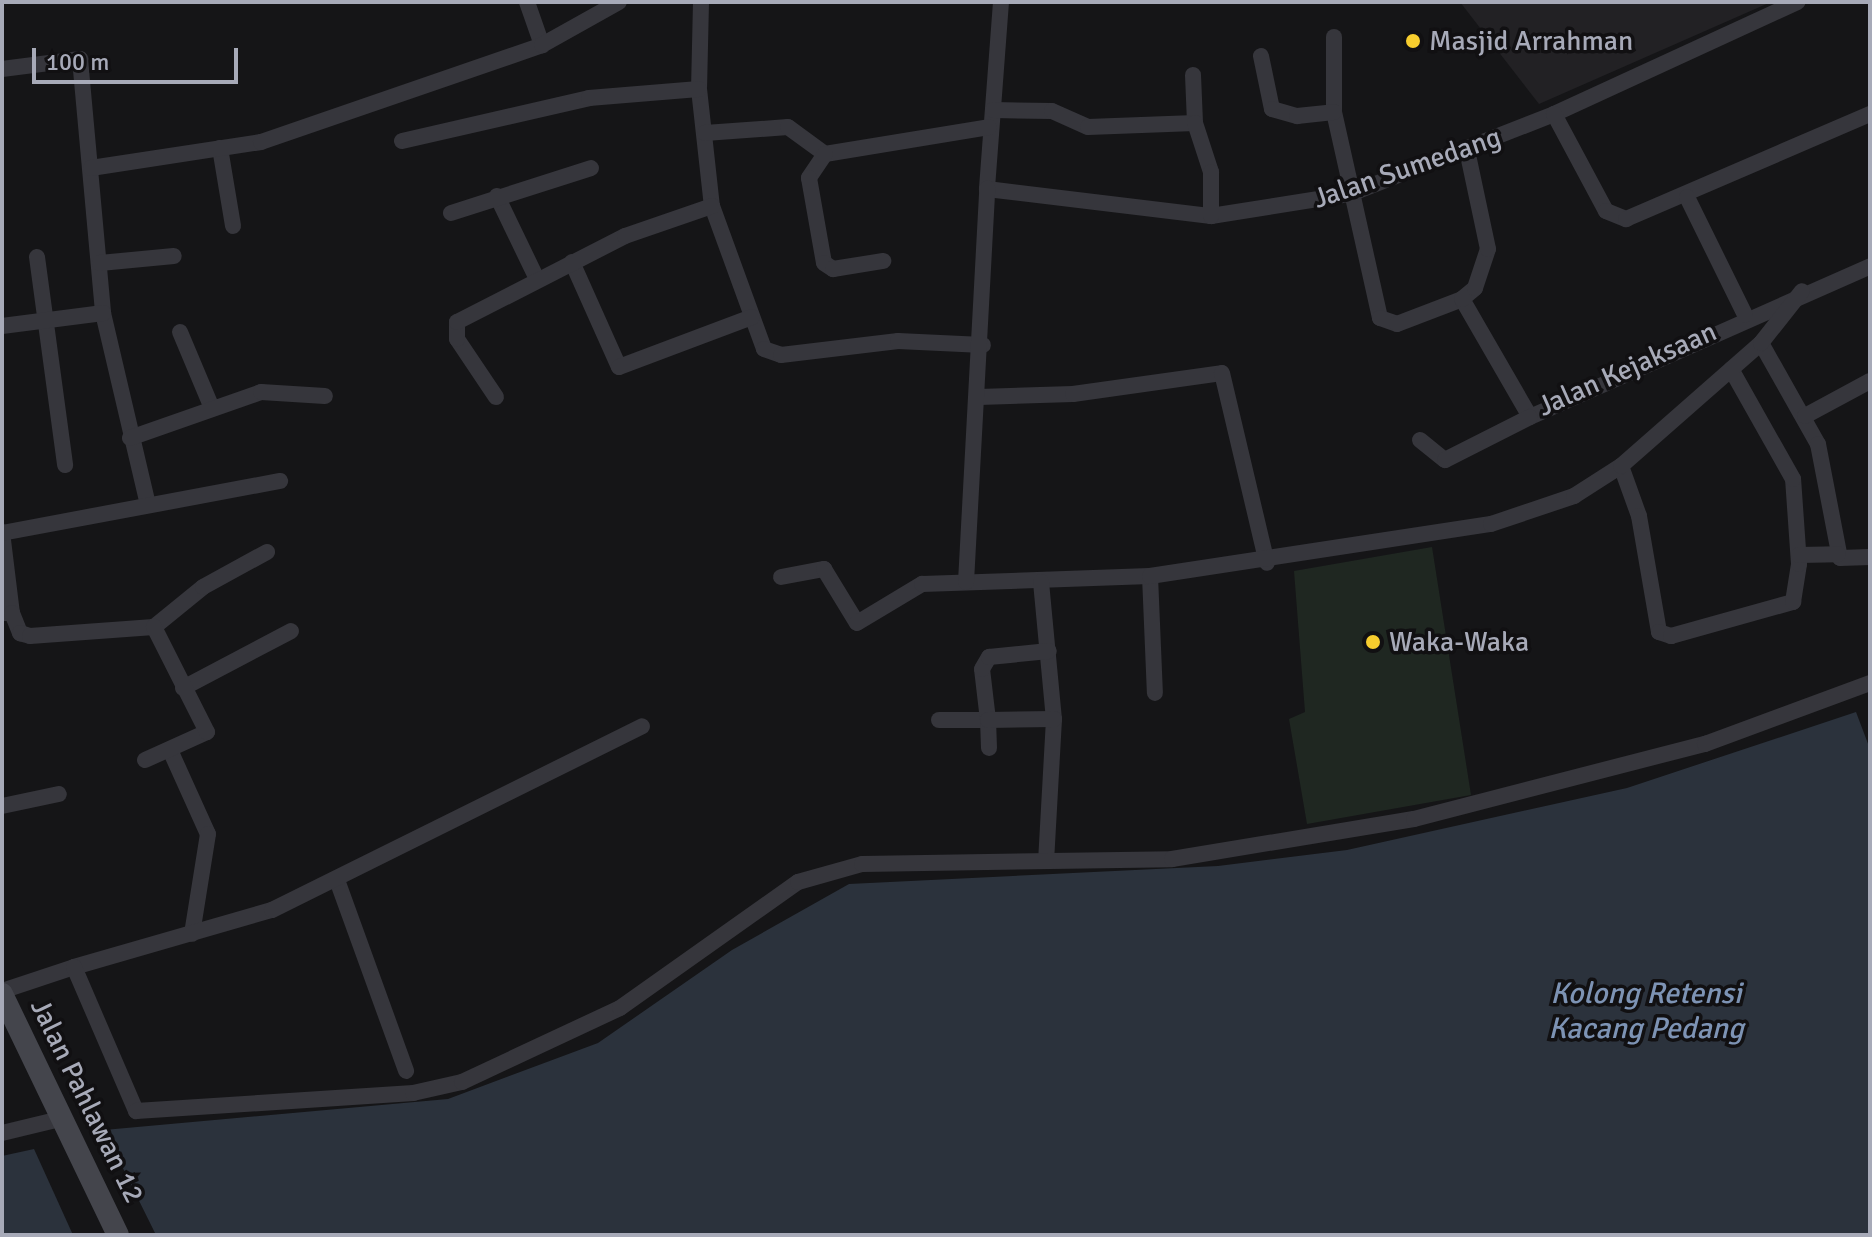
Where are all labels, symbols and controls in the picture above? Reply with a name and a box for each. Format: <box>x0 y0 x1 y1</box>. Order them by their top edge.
place label: Masjid Arrahman <box>1429 24 1633 58</box>
scale bar <box>36 32 242 82</box>
marker: Masjid Arrahman <box>1404 32 1422 50</box>
text: 100 m <box>46 47 109 77</box>
street label: Jalan Sumedang <box>1309 120 1505 216</box>
street label: Jalan Kejaksaan <box>1532 315 1722 423</box>
place label: Waka-Waka <box>1389 625 1529 659</box>
marker: Waka-Waka <box>1364 633 1382 651</box>
water label: Kolong Retensi Kacang Pedang <box>1548 976 1744 1046</box>
street label: Jalan Pahlawan 12 <box>23 994 151 1208</box>

